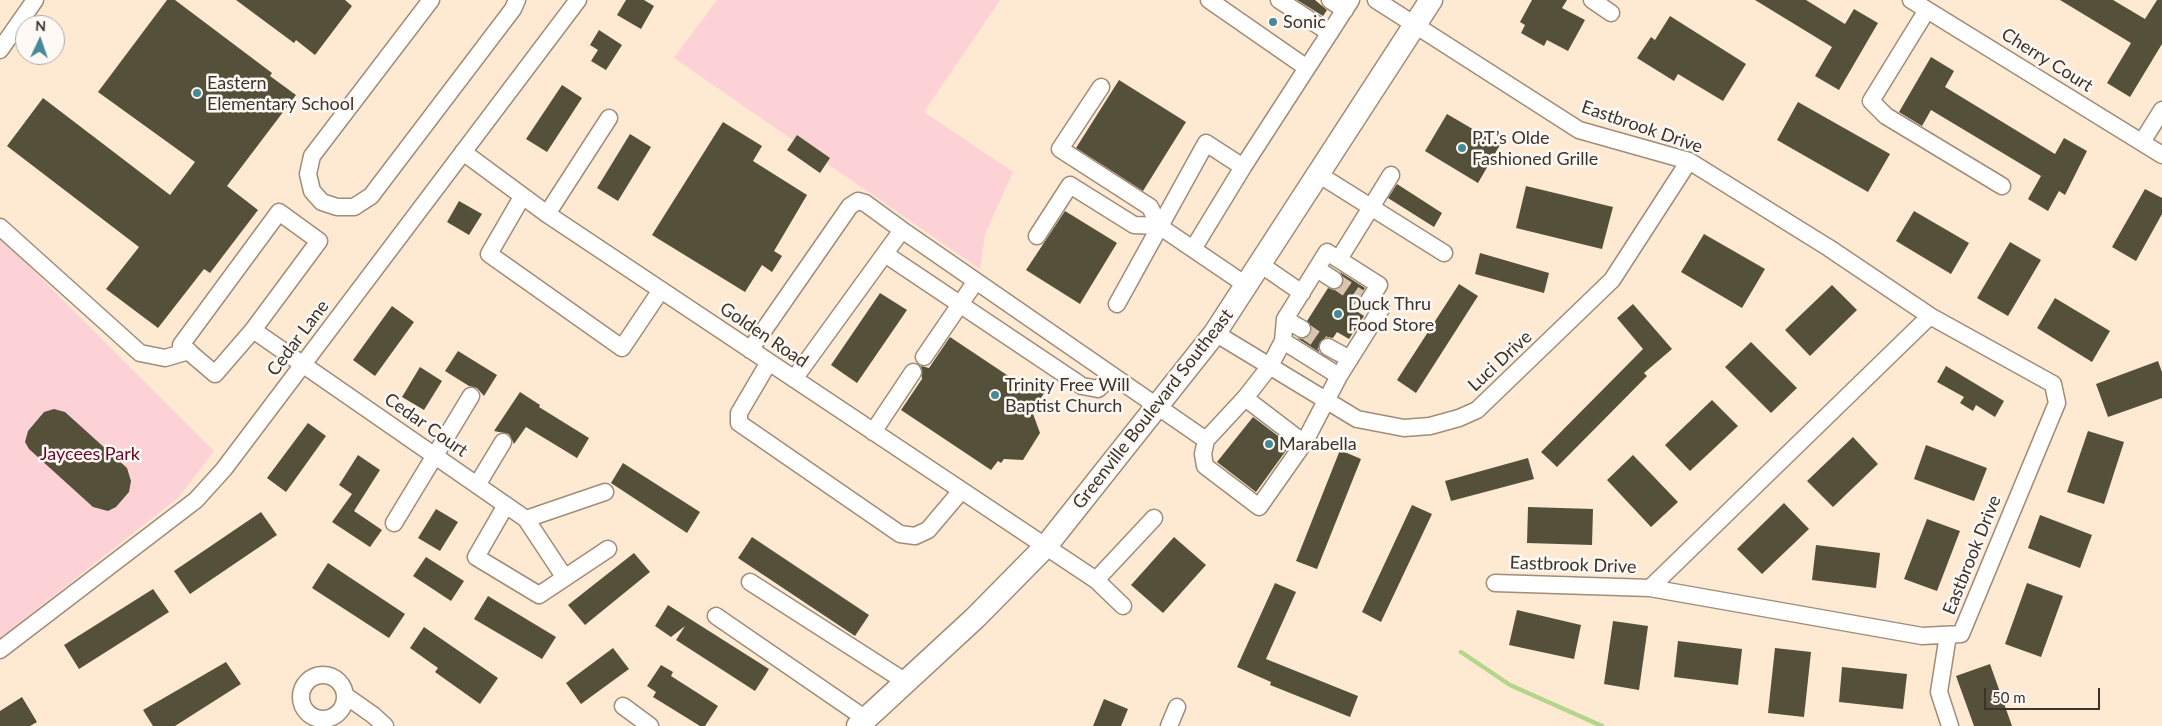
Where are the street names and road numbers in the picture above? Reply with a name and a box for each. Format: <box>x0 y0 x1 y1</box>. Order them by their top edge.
street label: Cherry Court <box>1997 23 2097 97</box>
street label: Eastbrook Drive <box>1579 96 1705 158</box>
street label: Cedar Lane <box>263 296 333 380</box>
street label: Golden Road <box>716 298 812 372</box>
street label: Greenville Boulevard Southeast <box>1068 305 1238 513</box>
street label: Luci Drive <box>1464 326 1536 396</box>
street label: Cedar Court <box>380 388 472 462</box>
street label: Eastbrook Drive <box>1938 492 2006 618</box>
street label: Eastbrook Drive <box>1509 552 1637 578</box>

